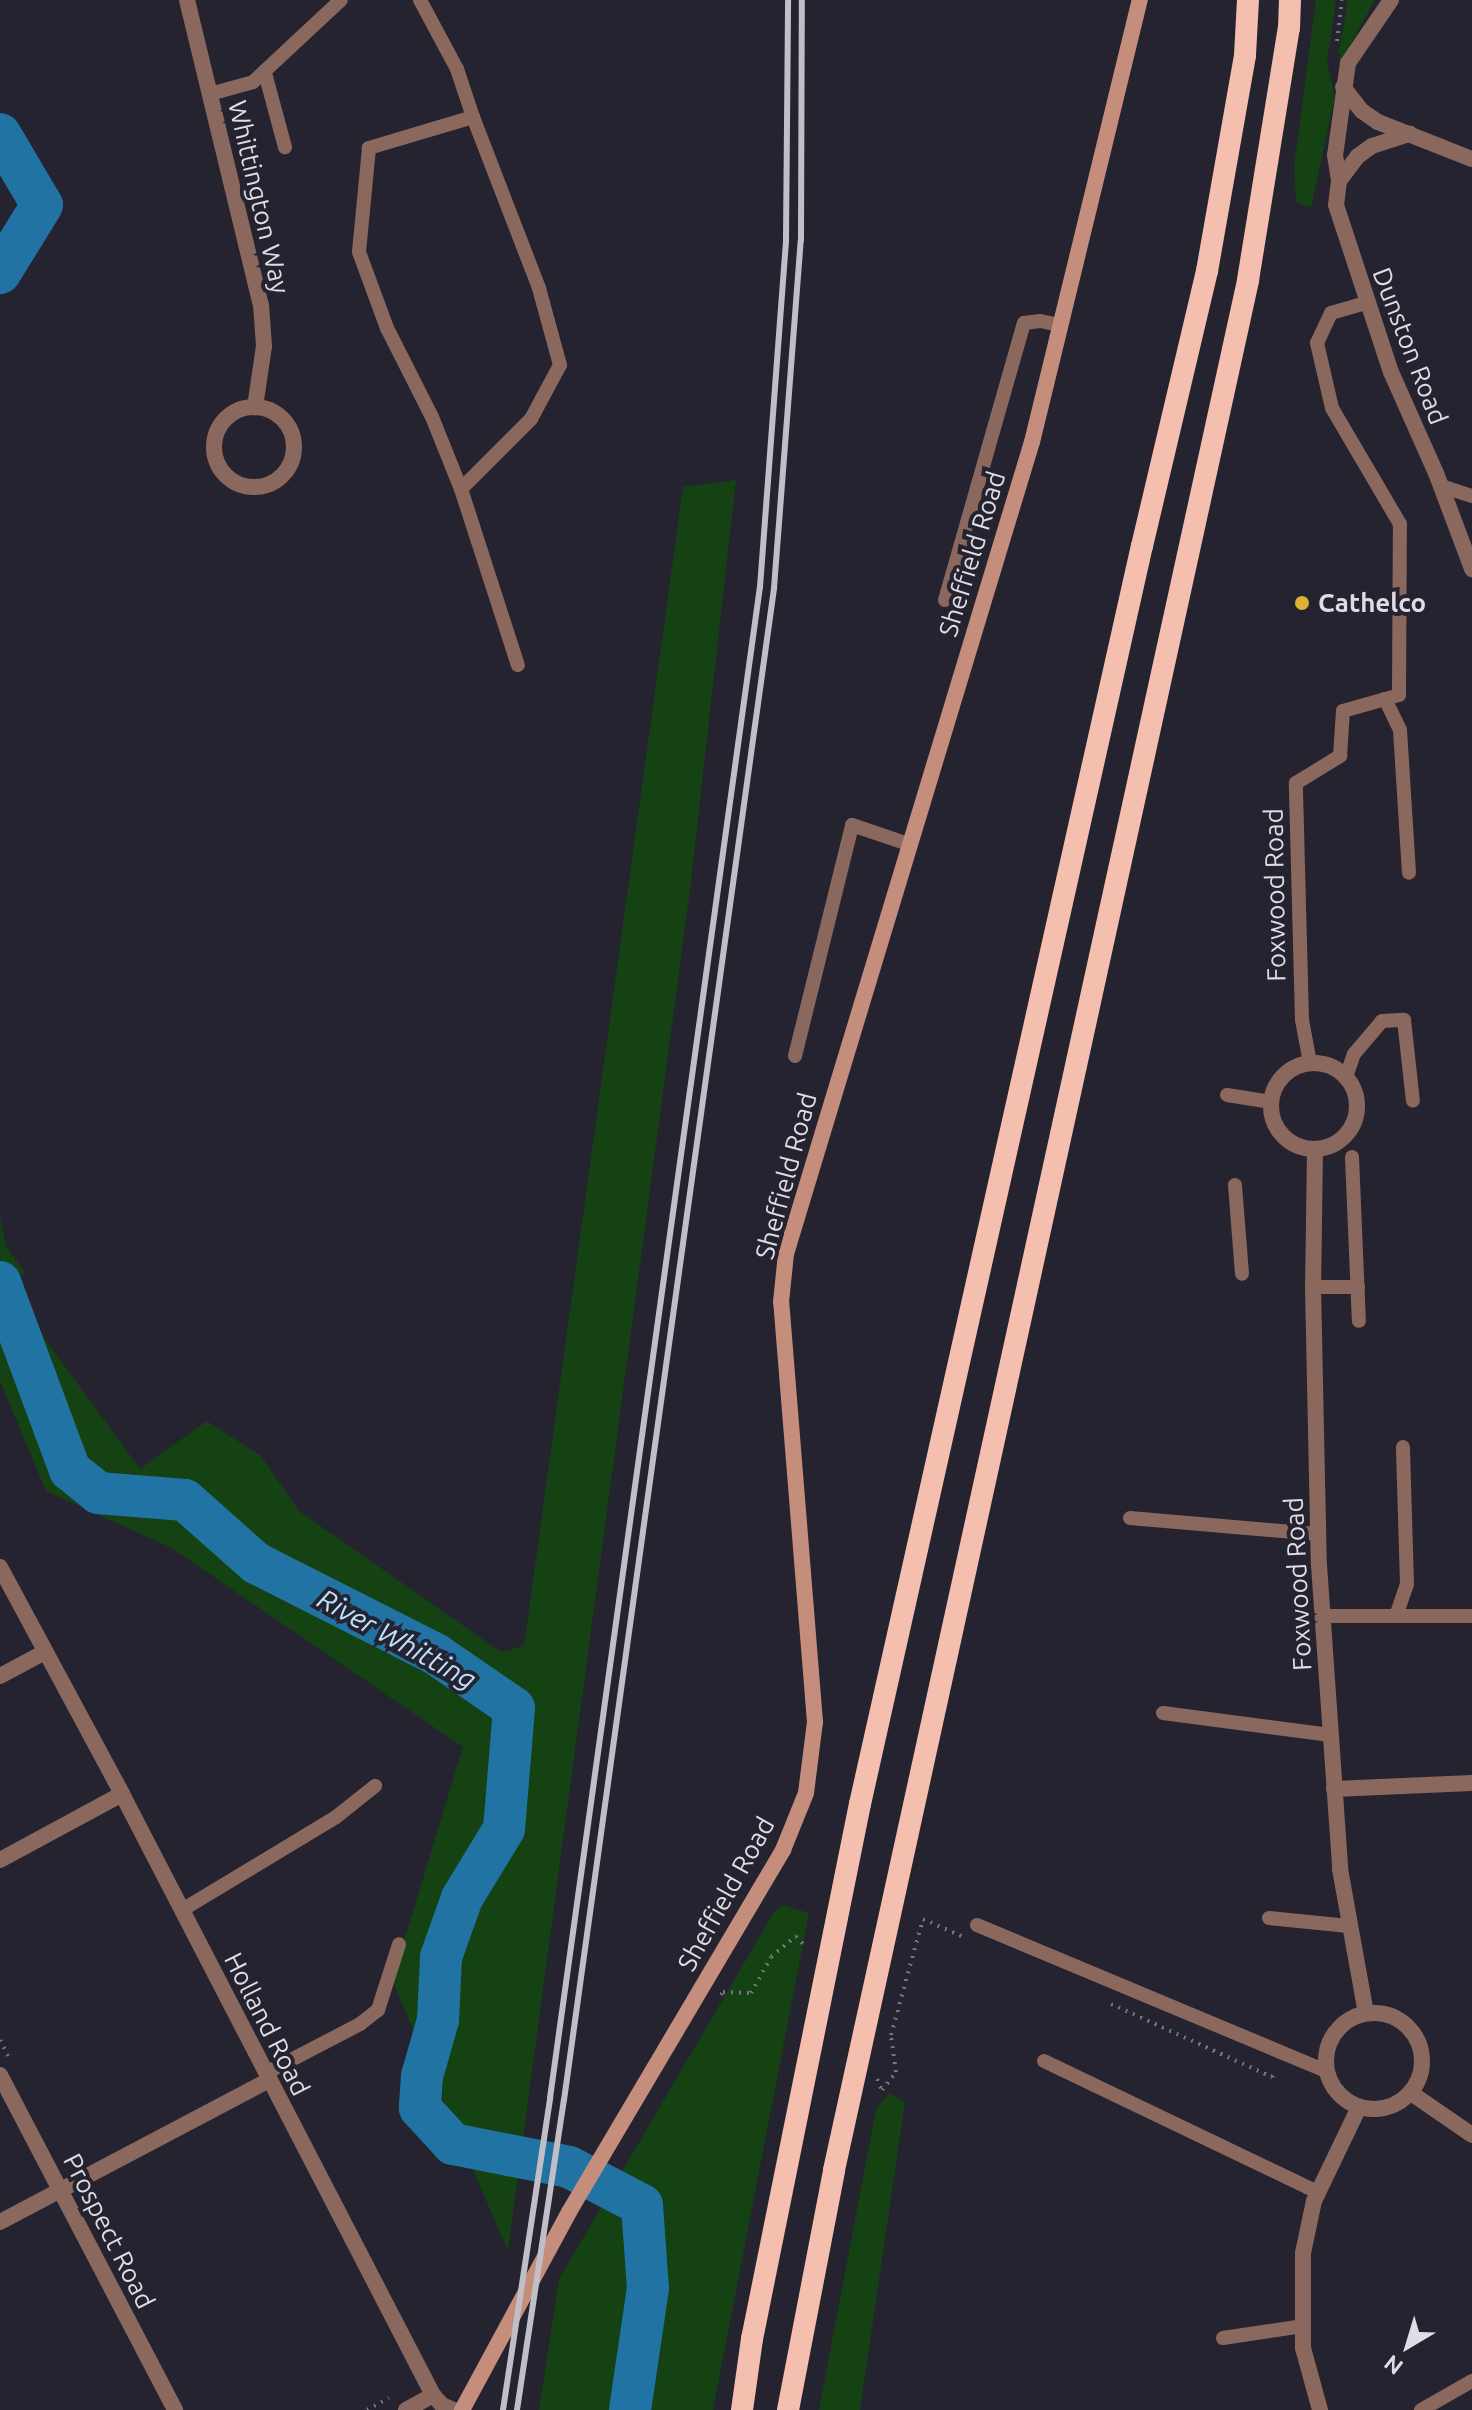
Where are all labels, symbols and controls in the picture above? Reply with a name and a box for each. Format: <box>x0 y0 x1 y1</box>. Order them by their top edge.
street label: Whittington Way <box>222 97 296 297</box>
street label: Dunston Road <box>1366 263 1454 429</box>
street label: Sheffield Road <box>932 468 1012 640</box>
place label: Cathelco <box>1318 587 1426 619</box>
marker: Cathelco <box>1293 594 1311 612</box>
street label: Foxwood Road <box>1258 808 1292 982</box>
street label: Sheffield Road <box>749 1089 823 1263</box>
street label: Foxwood Road <box>1278 1497 1318 1671</box>
water label: River Whitting <box>312 1582 482 1696</box>
street label: Sheffield Road <box>671 1812 781 1976</box>
street label: Holland Road <box>218 1947 316 2101</box>
street label: Prospect Road <box>57 2148 161 2314</box>
north arrow <box>1368 2306 1448 2386</box>
text: N <box>1379 2350 1407 2380</box>

